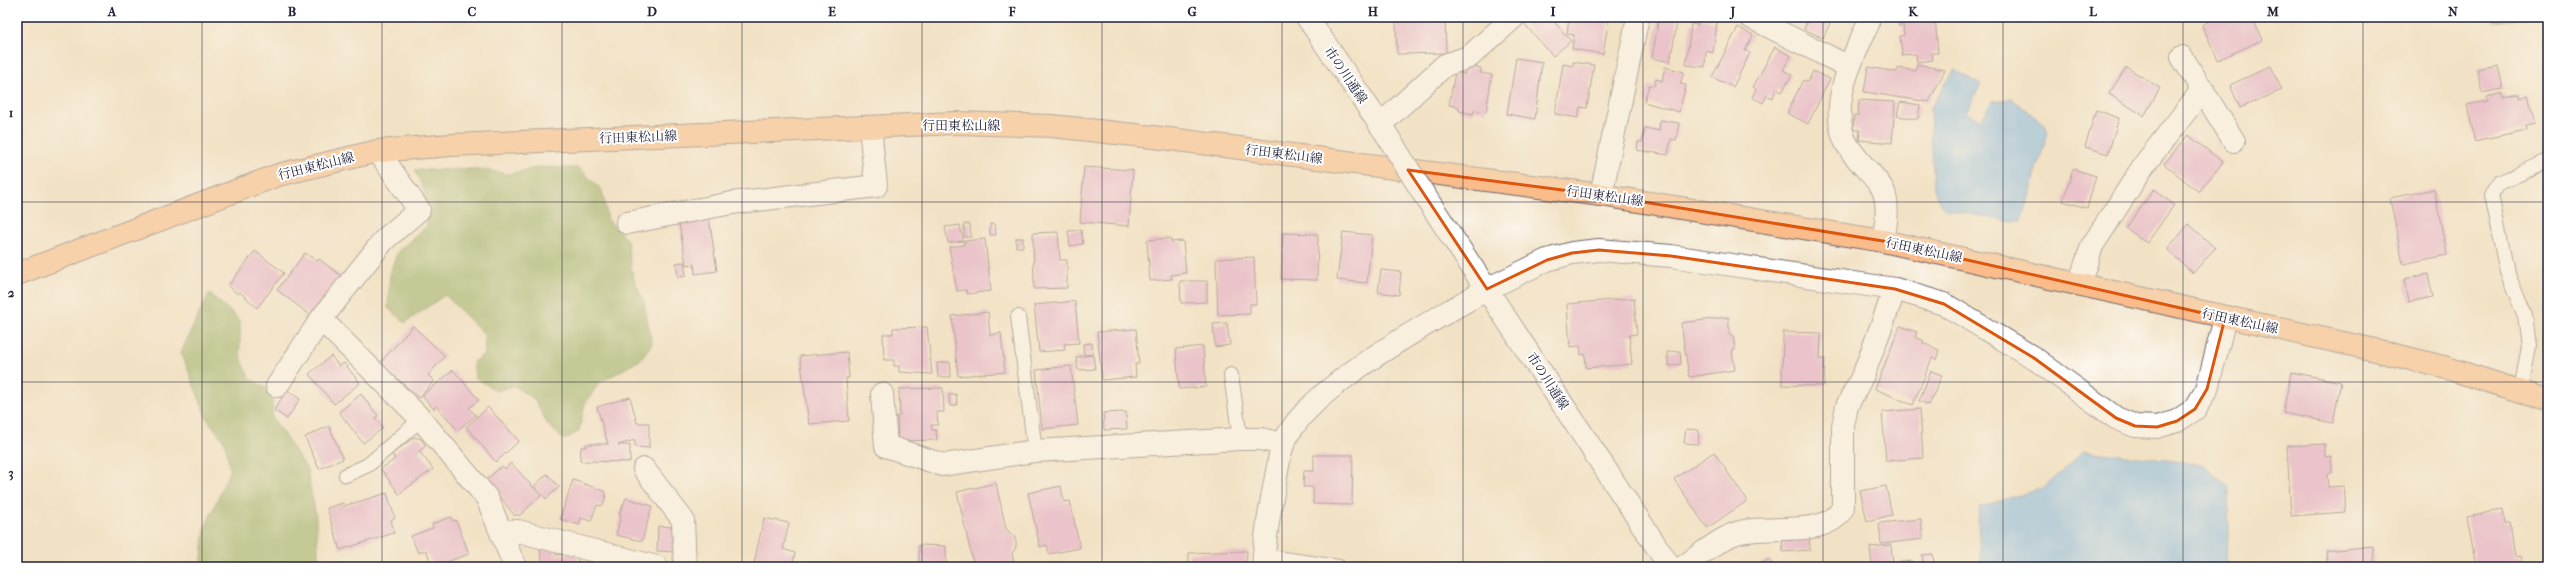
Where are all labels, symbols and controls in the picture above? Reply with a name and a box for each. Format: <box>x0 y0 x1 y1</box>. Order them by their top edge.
text: A <box>107 4 117 19</box>
text: B <box>288 4 297 19</box>
text: C <box>468 4 477 19</box>
text: D <box>647 4 657 19</box>
text: E <box>828 4 836 19</box>
text: F <box>1008 4 1016 19</box>
text: G <box>1187 4 1197 19</box>
text: H <box>1368 4 1379 19</box>
text: I <box>1550 4 1556 19</box>
text: J <box>1729 4 1736 20</box>
text: K <box>1908 4 1919 19</box>
text: L <box>2089 4 2098 19</box>
text: M <box>2266 4 2279 19</box>
text: N <box>2448 4 2458 19</box>
street label: 市の川通線 <box>1322 44 1370 106</box>
text: 1 <box>9 105 14 120</box>
street label: 行田東松山線 <box>922 118 1000 133</box>
street label: 行田東松山線 <box>599 128 677 146</box>
street label: 行田東松山線 <box>1244 142 1324 166</box>
street label: 行田東松山線 <box>276 149 356 183</box>
street label: 行田東松山線 <box>1565 183 1645 209</box>
street label: 行田東松山線 <box>1884 235 1964 265</box>
text: 2 <box>8 285 15 300</box>
street label: 行田東松山線 <box>2200 306 2280 336</box>
street label: 市の川通線 <box>1524 350 1572 412</box>
text: 3 <box>8 465 14 481</box>

